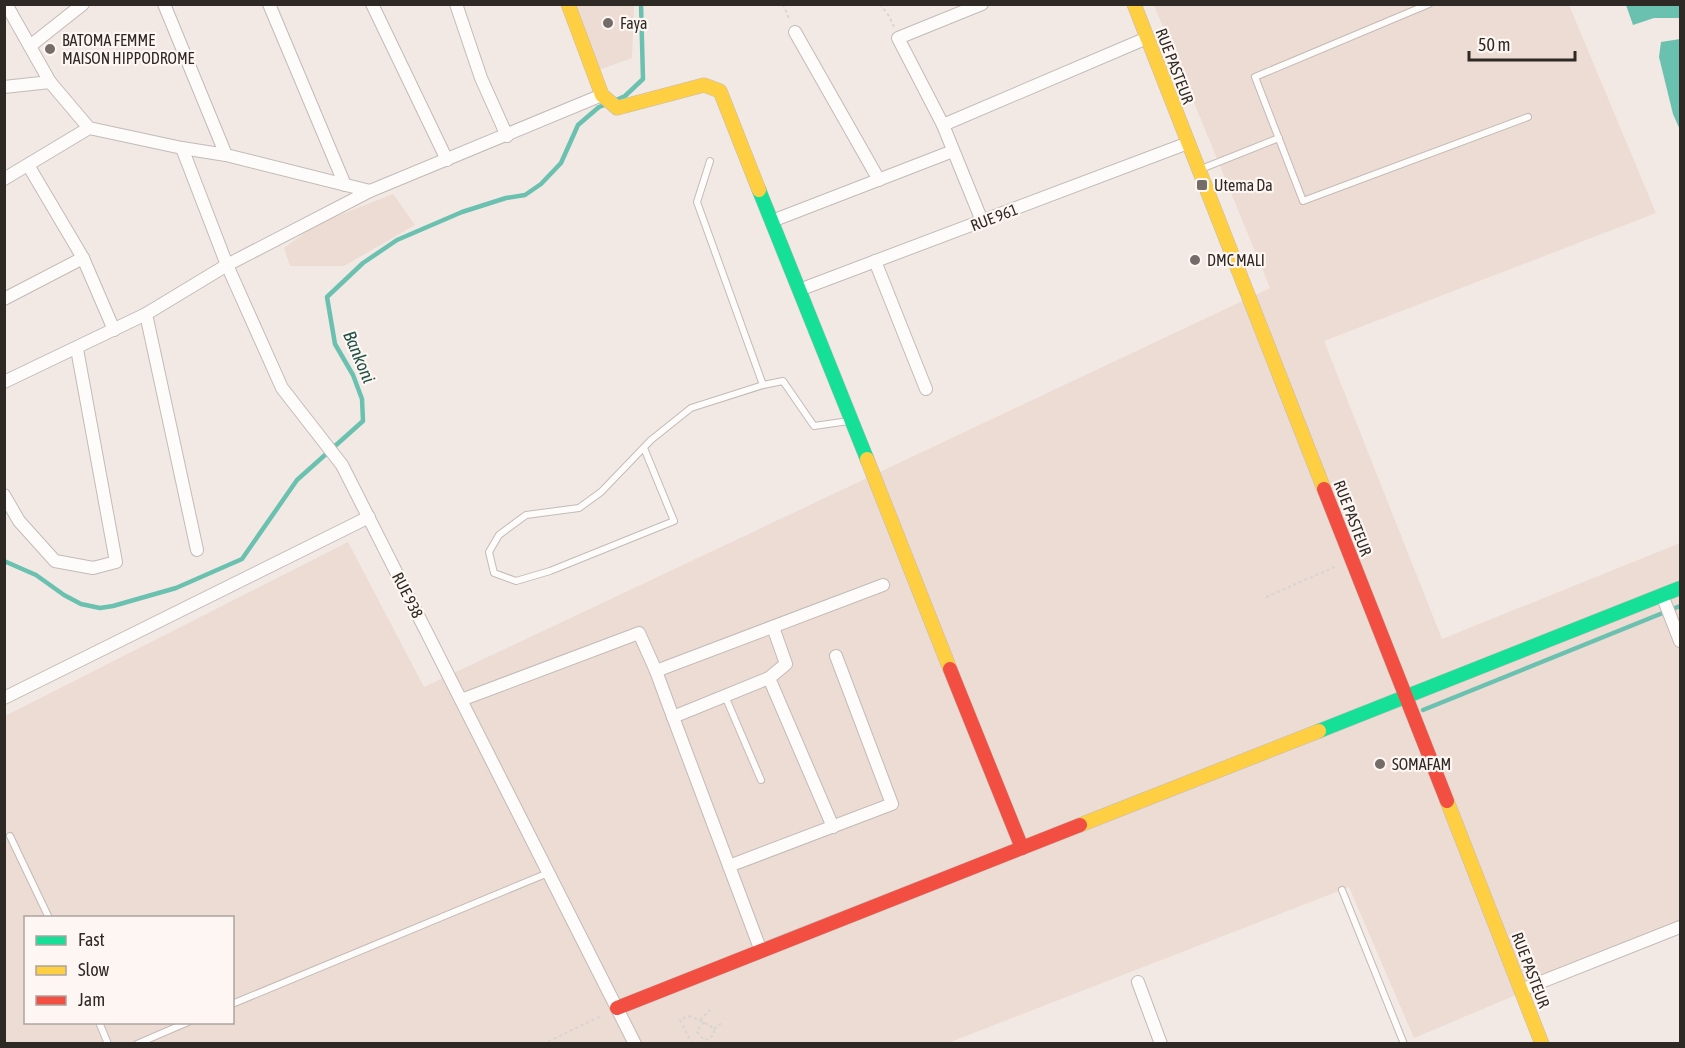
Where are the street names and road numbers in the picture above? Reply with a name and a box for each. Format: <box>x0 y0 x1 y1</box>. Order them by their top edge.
street label: RUE PASTEUR <box>1152 26 1198 106</box>
street label: RUE 961 <box>968 200 1020 234</box>
street label: RUE PASTEUR <box>1330 478 1376 558</box>
street label: RUE 938 <box>389 569 427 621</box>
street label: RUE PASTEUR <box>1508 930 1554 1010</box>

